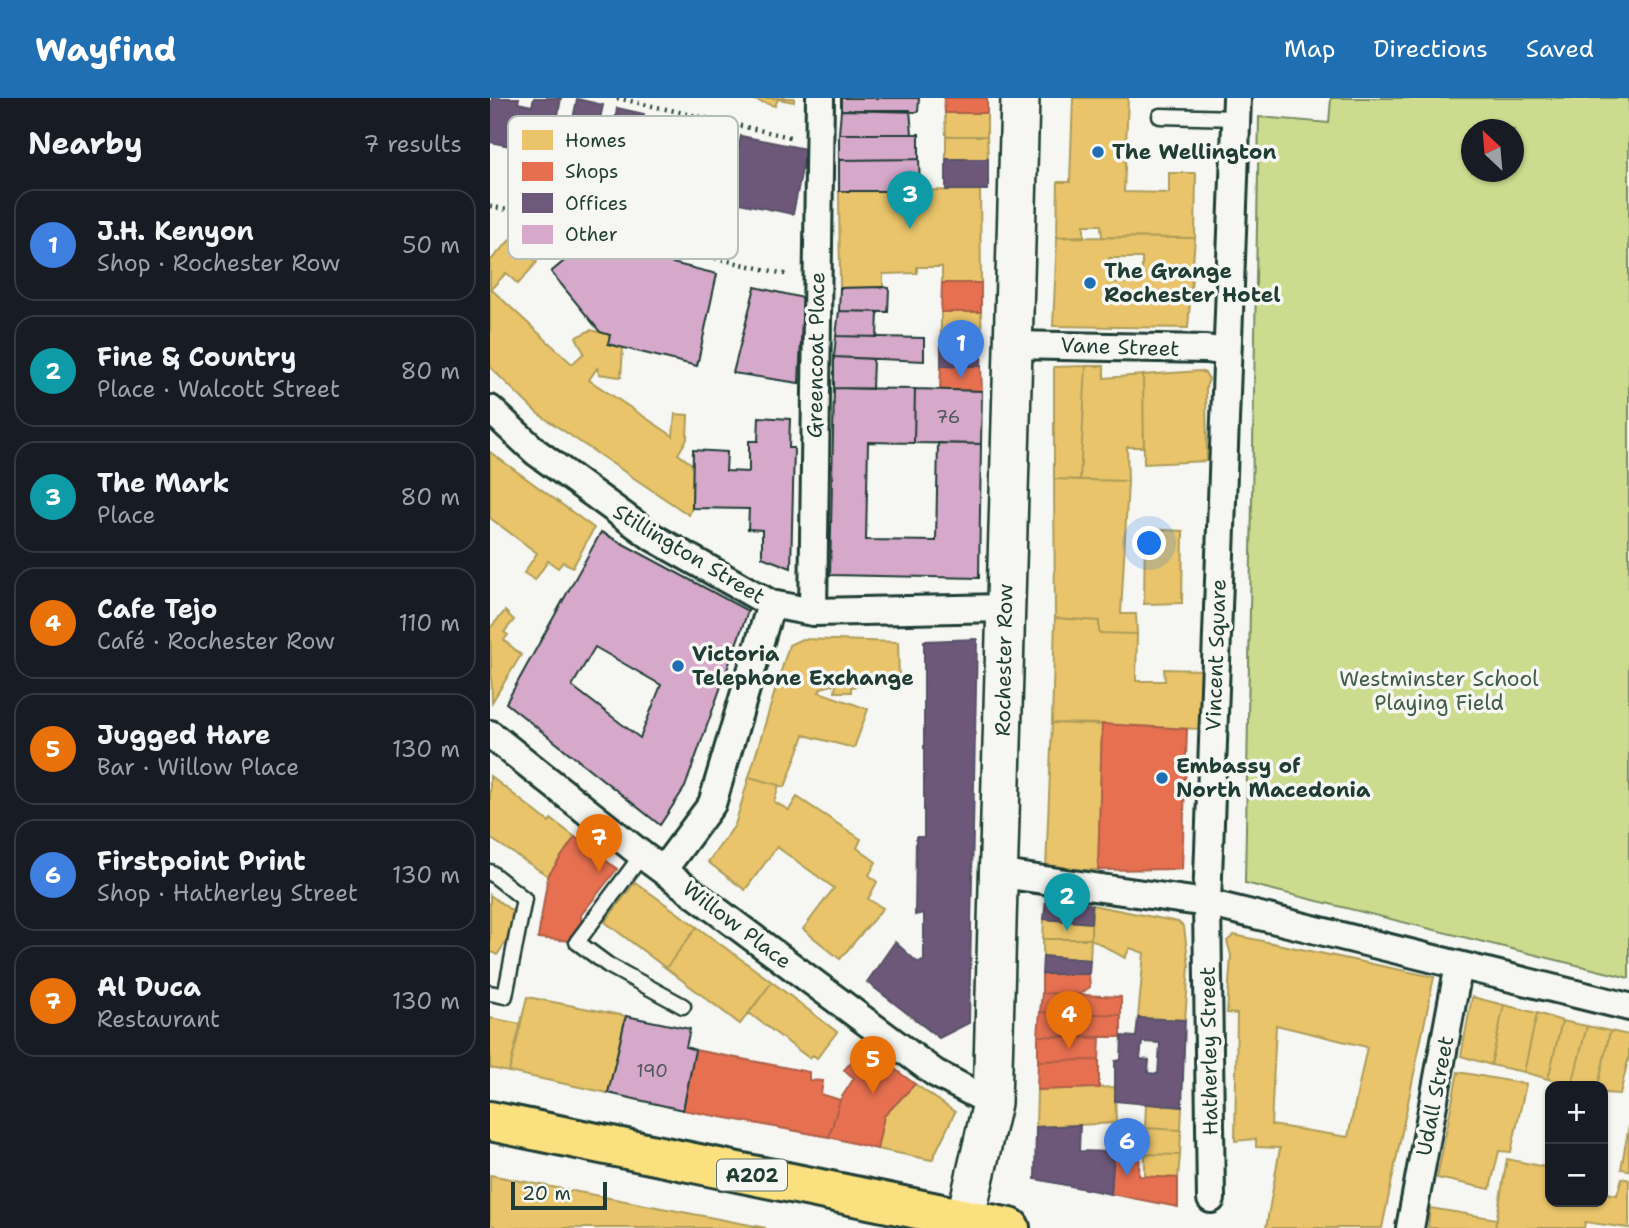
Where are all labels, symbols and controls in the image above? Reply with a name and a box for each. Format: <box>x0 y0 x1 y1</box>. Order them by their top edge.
text: Wayfind <box>35 27 176 72</box>
text: Map <box>1284 33 1335 65</box>
text: Directions <box>1373 33 1488 65</box>
text: Saved <box>1526 33 1594 65</box>
legend <box>508 116 738 259</box>
north arrow <box>1461 119 1524 182</box>
text: Nearby <box>28 123 143 164</box>
text: Homes <box>565 128 626 153</box>
text: 7 results <box>363 129 462 159</box>
place label: The Wellington <box>1112 138 1276 166</box>
marker: The Wellington <box>1090 144 1106 160</box>
text: Shops <box>565 159 619 184</box>
pin: 3 <box>887 171 933 229</box>
text: Offices <box>565 191 628 216</box>
text: J.H. Kenyon <box>97 213 254 248</box>
text: Other <box>565 222 618 247</box>
text: 1 <box>48 230 58 260</box>
text: 50 m <box>402 230 460 260</box>
text: Shop · Rochester Row <box>97 248 340 278</box>
place label: The Grange Rochester Hotel <box>1104 257 1281 309</box>
street label: Greencoat Place <box>801 272 831 438</box>
marker: The Grange Rochester Hotel <box>1082 275 1098 291</box>
pin: 1 <box>938 320 984 378</box>
street label: Vane Street <box>1060 331 1180 363</box>
text: Fine & Country <box>97 339 296 374</box>
text: 2 <box>45 356 61 386</box>
text: 80 m <box>401 356 460 386</box>
text: Place · Walcott Street <box>97 374 340 404</box>
house number: 76 <box>936 405 960 429</box>
text: The Mark <box>97 465 229 500</box>
text: 3 <box>45 482 61 512</box>
text: 80 m <box>401 482 460 512</box>
street label: Stillington Street <box>608 498 770 610</box>
text: Place <box>97 500 156 530</box>
your location <box>1132 526 1166 560</box>
street label: Vincent Square <box>1199 578 1233 732</box>
street label: Rochester Row <box>989 583 1019 737</box>
text: Cafe Tejo <box>97 591 218 626</box>
text: 4 <box>45 608 61 638</box>
text: 110 m <box>398 608 460 638</box>
text: Café · Rochester Row <box>97 626 335 656</box>
place label: Victoria Telephone Exchange <box>692 640 914 692</box>
marker: Victoria Telephone Exchange <box>670 658 686 674</box>
park label: Westminster School Playing Field <box>1339 665 1539 717</box>
text: Jugged Hare <box>97 717 271 752</box>
text: 5 <box>46 734 60 764</box>
text: 130 m <box>392 734 460 764</box>
text: Bar · Willow Place <box>97 752 299 782</box>
place label: Embassy of North Macedonia <box>1176 752 1371 804</box>
marker: Embassy of North Macedonia <box>1154 770 1170 786</box>
pin: 7 <box>576 814 622 872</box>
text: Firstpoint Print <box>97 843 306 878</box>
text: 6 <box>45 860 61 890</box>
text: 130 m <box>392 860 460 890</box>
pin: 2 <box>1044 873 1090 931</box>
street label: Willow Place <box>677 875 797 975</box>
text: Shop · Hatherley Street <box>97 878 358 908</box>
street label: Hatherley Street <box>1194 966 1224 1136</box>
text: Al Duca <box>97 969 201 1004</box>
text: 7 <box>45 986 61 1016</box>
text: 130 m <box>392 986 460 1016</box>
pin: 4 <box>1046 991 1092 1049</box>
text: Restaurant <box>97 1004 220 1034</box>
street label: Udall Street <box>1410 1034 1460 1158</box>
pin: 5 <box>850 1036 896 1094</box>
house number: 190 <box>636 1059 668 1083</box>
map controls <box>1545 1081 1608 1207</box>
button: + <box>1545 1081 1608 1144</box>
pin: 6 <box>1104 1118 1150 1176</box>
button: − <box>1545 1144 1608 1207</box>
road number: A202 <box>717 1160 787 1190</box>
scale bar <box>511 1179 607 1211</box>
text: 20 m <box>522 1181 571 1206</box>

